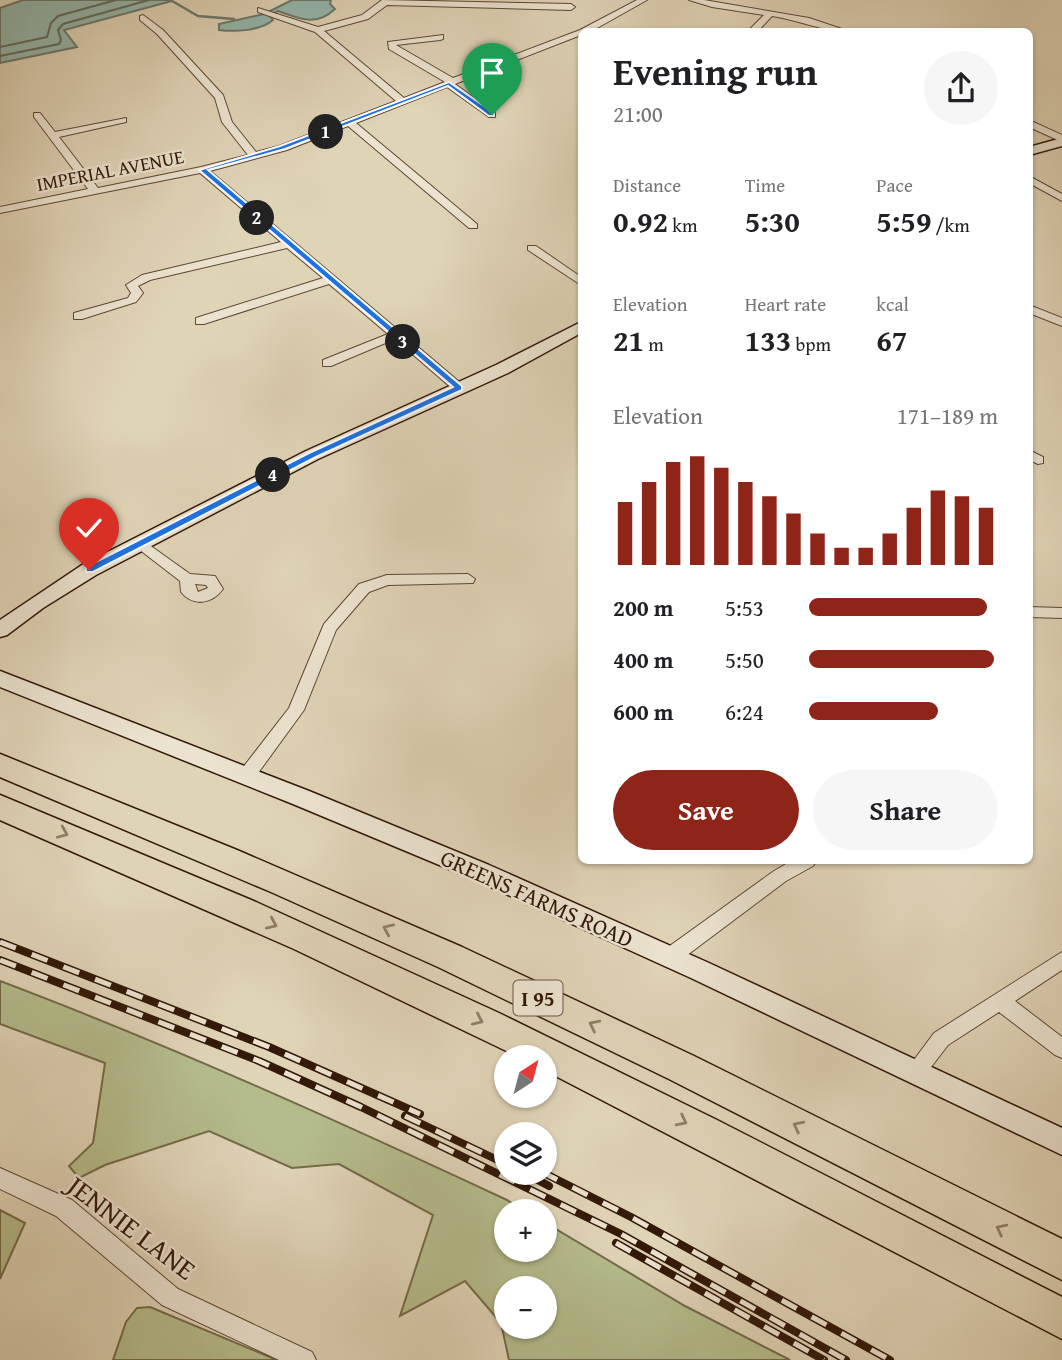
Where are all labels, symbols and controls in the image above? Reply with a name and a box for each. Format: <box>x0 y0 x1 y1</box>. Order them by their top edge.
pin <box>462 43 522 115</box>
text: Evening run <box>613 43 817 99</box>
button: share <box>924 51 998 125</box>
icon: arrive <box>473 54 511 92</box>
text: 21:00 <box>613 97 663 130</box>
pin: 1 <box>308 114 344 150</box>
text: 1 <box>321 117 330 145</box>
street label: IMPERIAL AVENUE <box>34 142 186 198</box>
text: Distance <box>613 171 681 199</box>
text: Time <box>745 171 785 199</box>
text: Pace <box>876 171 913 199</box>
text: 0.92 <box>613 199 668 243</box>
text: 5:30 <box>745 199 800 243</box>
text: 5:59 <box>876 199 931 243</box>
pin: 2 <box>240 200 274 235</box>
text: 2 <box>252 203 261 231</box>
text: km <box>668 211 697 239</box>
text: /km <box>931 211 970 239</box>
text: Elevation <box>613 290 687 318</box>
text: Heart rate <box>745 290 826 318</box>
text: kcal <box>876 290 909 318</box>
text: 21 <box>613 318 644 362</box>
text: 133 <box>745 318 791 362</box>
text: 67 <box>876 318 907 362</box>
pin: 3 <box>386 324 420 360</box>
text: 3 <box>398 327 407 355</box>
text: m <box>644 330 664 358</box>
text: bpm <box>791 330 831 358</box>
text: Elevation <box>613 399 703 432</box>
text: 171–189 m <box>897 399 998 432</box>
pin: 4 <box>256 458 290 492</box>
text: 4 <box>268 460 277 488</box>
pin <box>59 498 119 570</box>
icon: check <box>70 509 108 547</box>
text: 200 m <box>613 591 674 624</box>
text: 5:53 <box>725 591 764 624</box>
text: 400 m <box>613 643 674 676</box>
text: 5:50 <box>725 643 764 676</box>
text: 600 m <box>613 695 674 728</box>
text: 6:24 <box>725 695 764 728</box>
button: Save <box>613 770 799 850</box>
button: Share <box>813 770 998 850</box>
one-way arrow <box>56 825 68 839</box>
street label: GREENS FARMS ROAD <box>435 841 639 955</box>
one-way arrow <box>265 916 277 930</box>
one-way arrow <box>383 923 395 937</box>
road number: I 95 <box>514 981 562 1016</box>
one-way arrow <box>471 1011 483 1025</box>
one-way arrow <box>589 1019 602 1033</box>
north arrow <box>494 1045 556 1108</box>
map controls <box>494 1045 557 1339</box>
one-way arrow <box>675 1112 687 1126</box>
one-way arrow <box>793 1121 805 1135</box>
button: layers <box>494 1122 557 1185</box>
street label: JENNIE LANE <box>57 1163 205 1289</box>
button: + <box>494 1199 557 1262</box>
one-way arrow <box>996 1224 1008 1238</box>
button: − <box>494 1276 557 1339</box>

